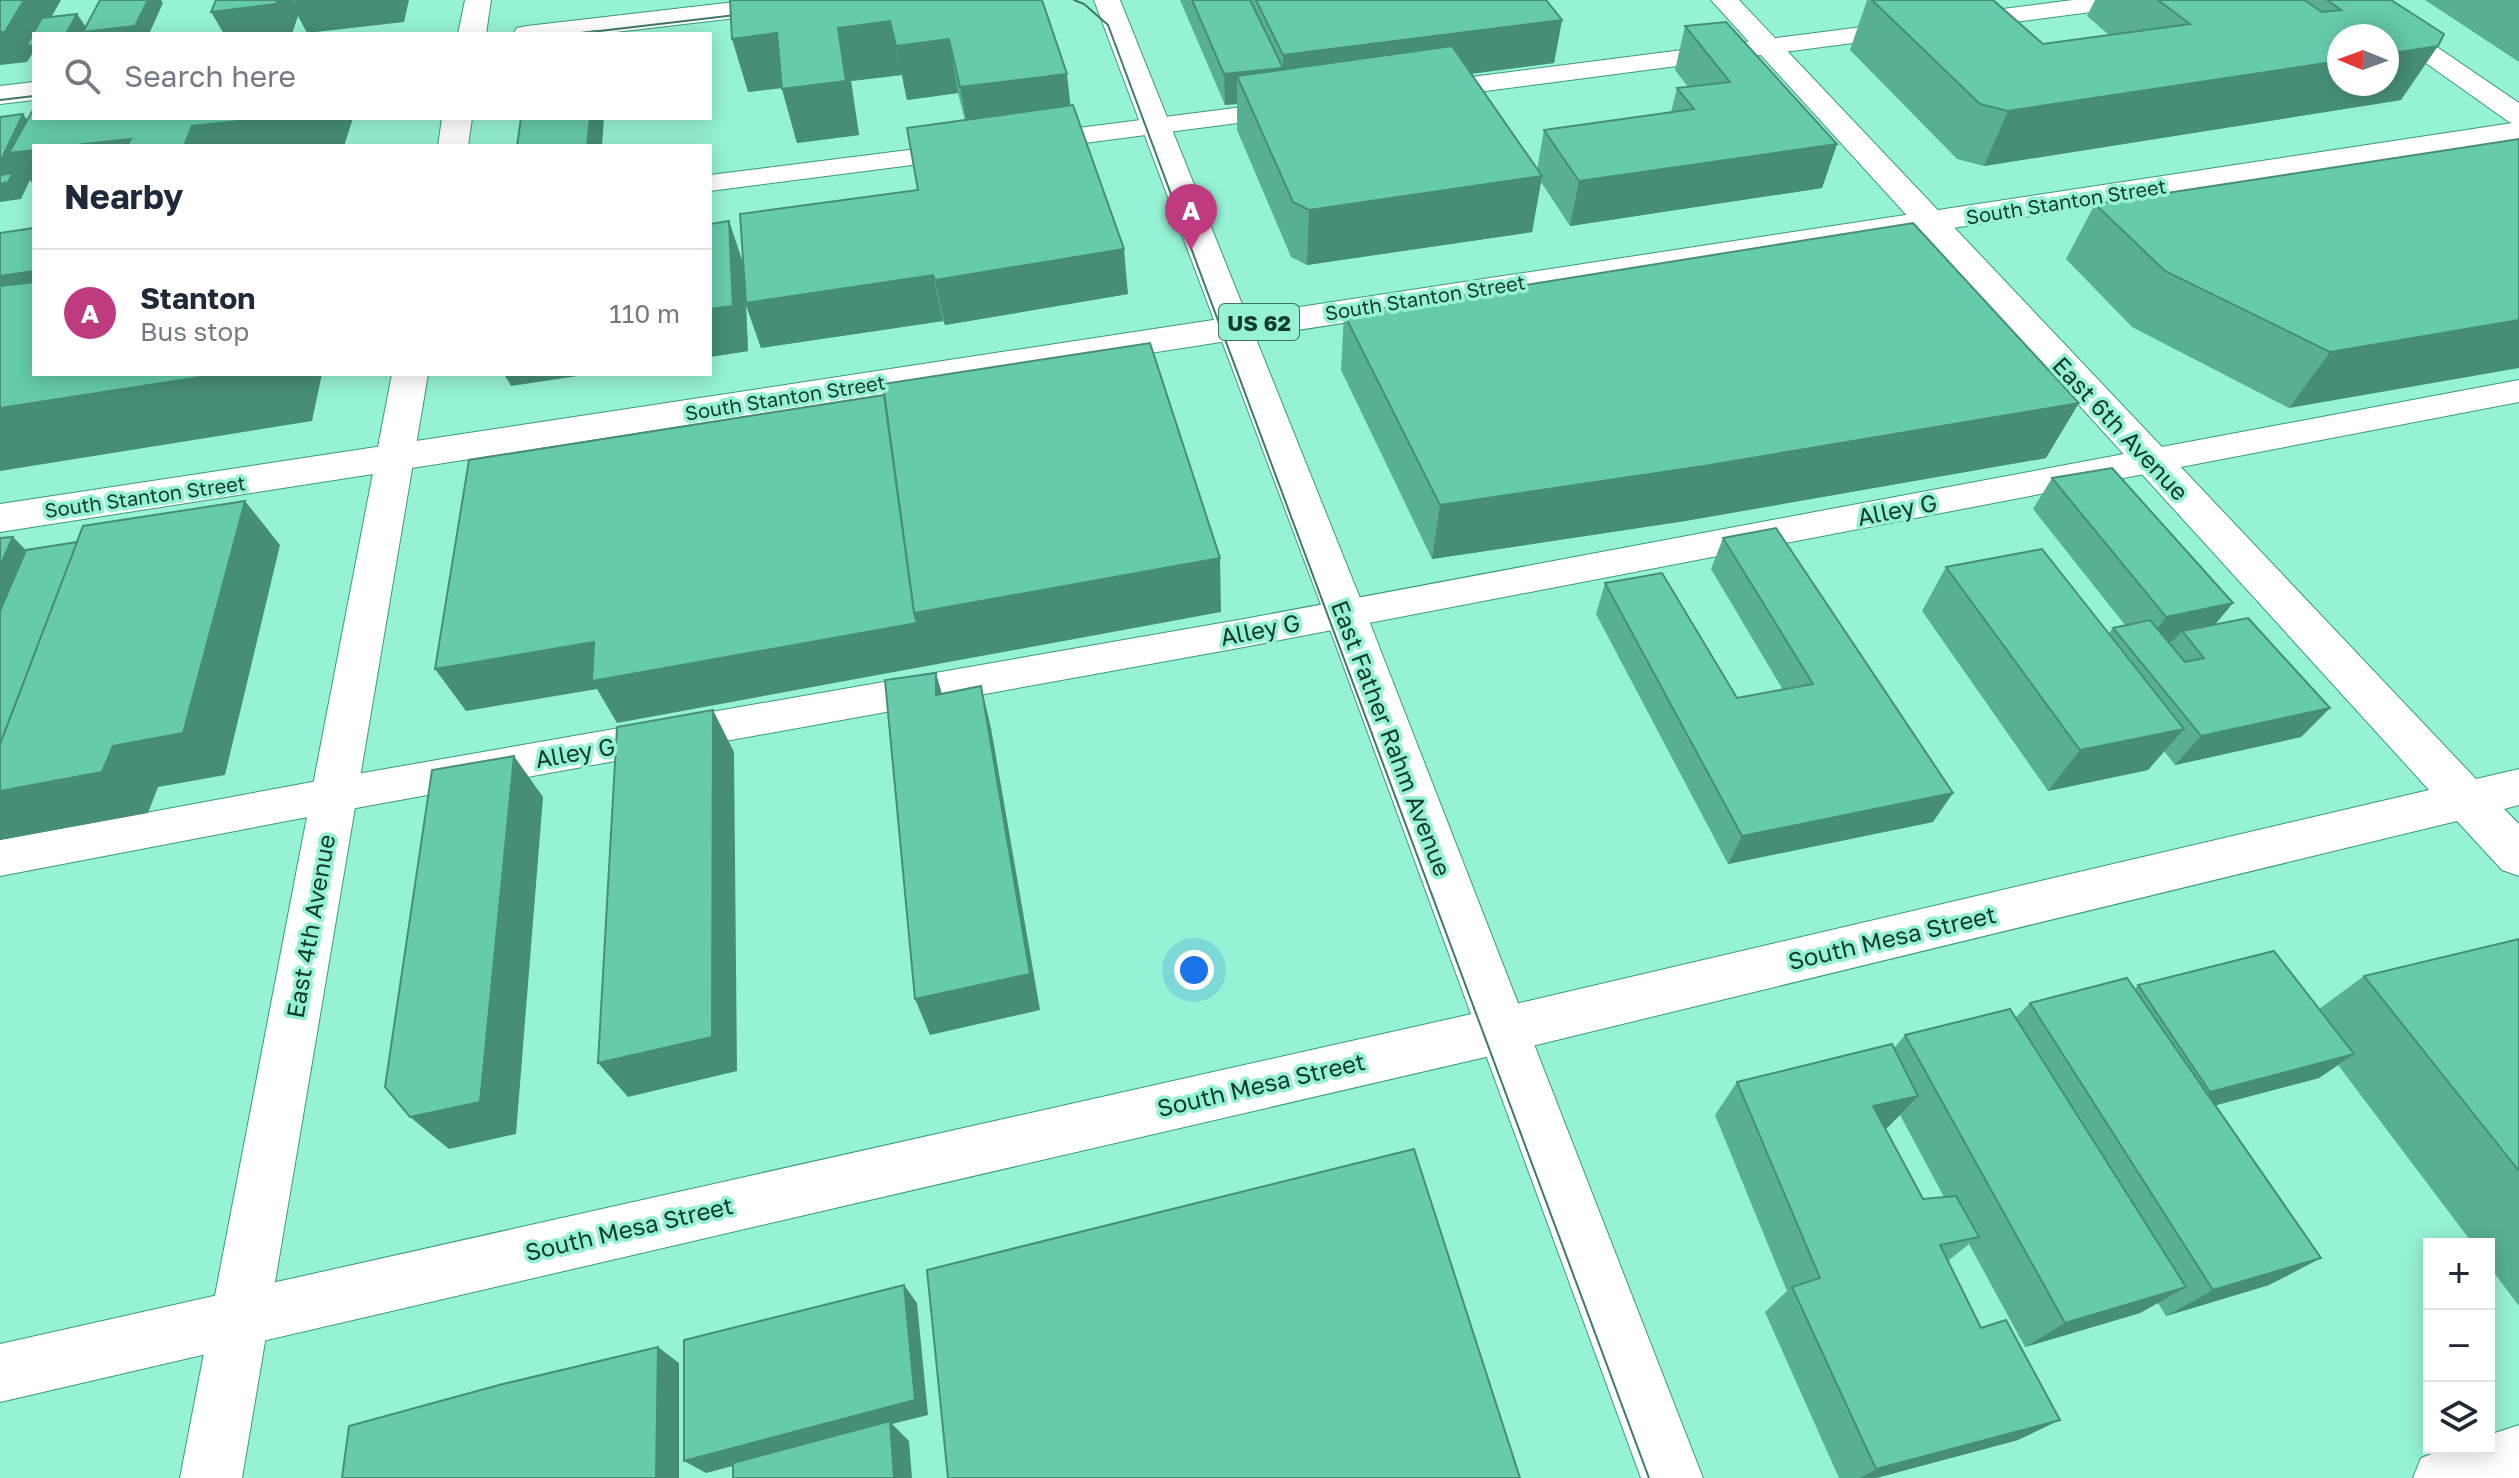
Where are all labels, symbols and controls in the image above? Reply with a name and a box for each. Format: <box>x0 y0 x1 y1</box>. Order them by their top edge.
north arrow <box>2327 24 2399 96</box>
search box <box>32 32 712 120</box>
icon: search <box>60 54 104 98</box>
text: Search here <box>124 58 296 94</box>
street label: South Stanton Street <box>1964 173 2168 229</box>
text: Nearby <box>64 176 184 216</box>
pin: A <box>1165 184 1217 250</box>
street label: South Stanton Street <box>1323 269 1527 325</box>
text: Stanton <box>140 280 256 316</box>
text: A <box>81 298 99 329</box>
text: 110 m <box>609 298 680 329</box>
road number: US 62 <box>1219 304 1299 340</box>
text: Bus stop <box>140 316 249 347</box>
street label: East 6th Avenue <box>2047 350 2195 506</box>
street label: South Stanton Street <box>683 369 887 425</box>
street label: South Stanton Street <box>43 470 247 522</box>
street label: Alley G <box>1855 487 1939 531</box>
street label: East Father Rahm Avenue <box>1326 596 1458 880</box>
street label: Alley G <box>1218 607 1302 651</box>
street label: Alley G <box>533 731 617 773</box>
street label: East 4th Avenue <box>280 832 340 1020</box>
street label: South Mesa Street <box>1785 899 1999 975</box>
your location <box>1174 950 1214 990</box>
street label: South Mesa Street <box>1154 1046 1368 1122</box>
street label: South Mesa Street <box>522 1190 736 1266</box>
map controls <box>2423 1238 2495 1454</box>
button: + <box>2423 1238 2495 1310</box>
button: − <box>2423 1310 2495 1382</box>
button: layers <box>2423 1382 2495 1454</box>

